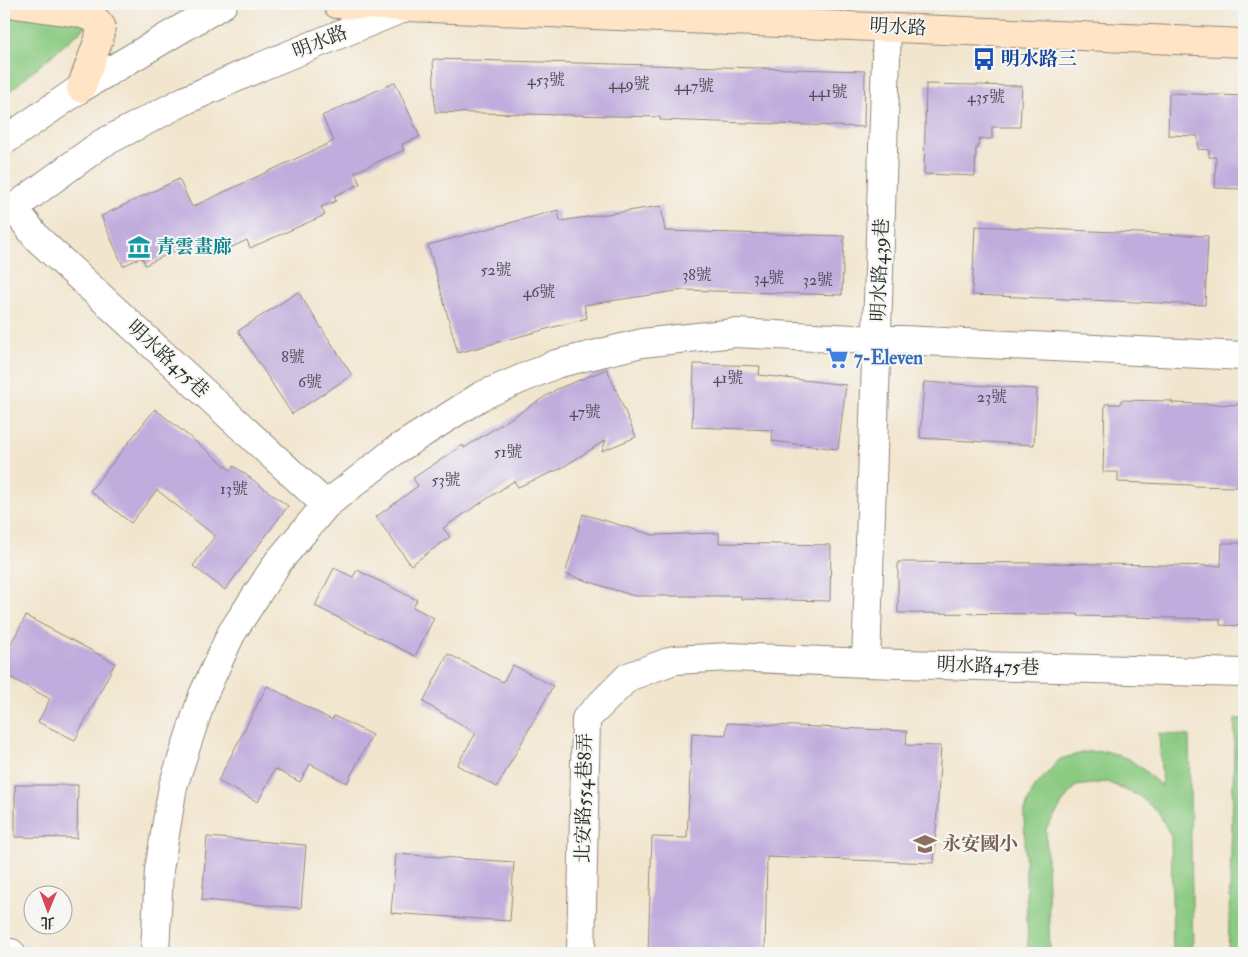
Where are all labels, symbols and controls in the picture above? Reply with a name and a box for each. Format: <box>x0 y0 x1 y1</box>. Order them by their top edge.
street label: 明水路 <box>869 14 927 40</box>
street label: 明水路 <box>289 20 351 64</box>
bus stop icon: 明水路三 <box>971 46 997 72</box>
place label: 明水路三 <box>1001 47 1077 71</box>
house number: 453號 <box>527 70 565 90</box>
house number: 449號 <box>608 74 650 94</box>
house number: 447號 <box>674 76 714 96</box>
house number: 441號 <box>809 82 847 102</box>
house number: 435號 <box>967 87 1005 107</box>
street label: 明水路439巷 <box>866 218 894 322</box>
museum icon: 青雲畫廊 <box>126 234 152 260</box>
place label: 青雲畫廊 <box>156 235 232 259</box>
house number: 52號 <box>480 260 512 280</box>
house number: 38號 <box>682 265 712 285</box>
house number: 34號 <box>754 268 784 288</box>
house number: 32號 <box>803 270 833 290</box>
house number: 46號 <box>523 282 555 302</box>
street label: 明水路475巷 <box>122 315 214 403</box>
supermarket icon: 7-Eleven <box>824 345 850 371</box>
place label: 7-Eleven <box>854 346 923 370</box>
house number: 8號 <box>281 347 305 367</box>
house number: 41號 <box>713 368 743 388</box>
house number: 6號 <box>298 372 322 392</box>
house number: 23號 <box>977 387 1007 407</box>
house number: 47號 <box>569 402 601 422</box>
house number: 51號 <box>494 442 522 462</box>
house number: 53號 <box>431 470 461 490</box>
house number: 13號 <box>220 479 248 499</box>
street label: 明水路475巷 <box>936 652 1040 680</box>
street label: 北安路554巷8弄 <box>571 733 597 863</box>
school or university icon: 永安國小 <box>912 831 938 857</box>
place label: 永安國小 <box>942 832 1018 856</box>
north arrow <box>22 884 72 934</box>
text: 北 <box>41 914 55 931</box>

